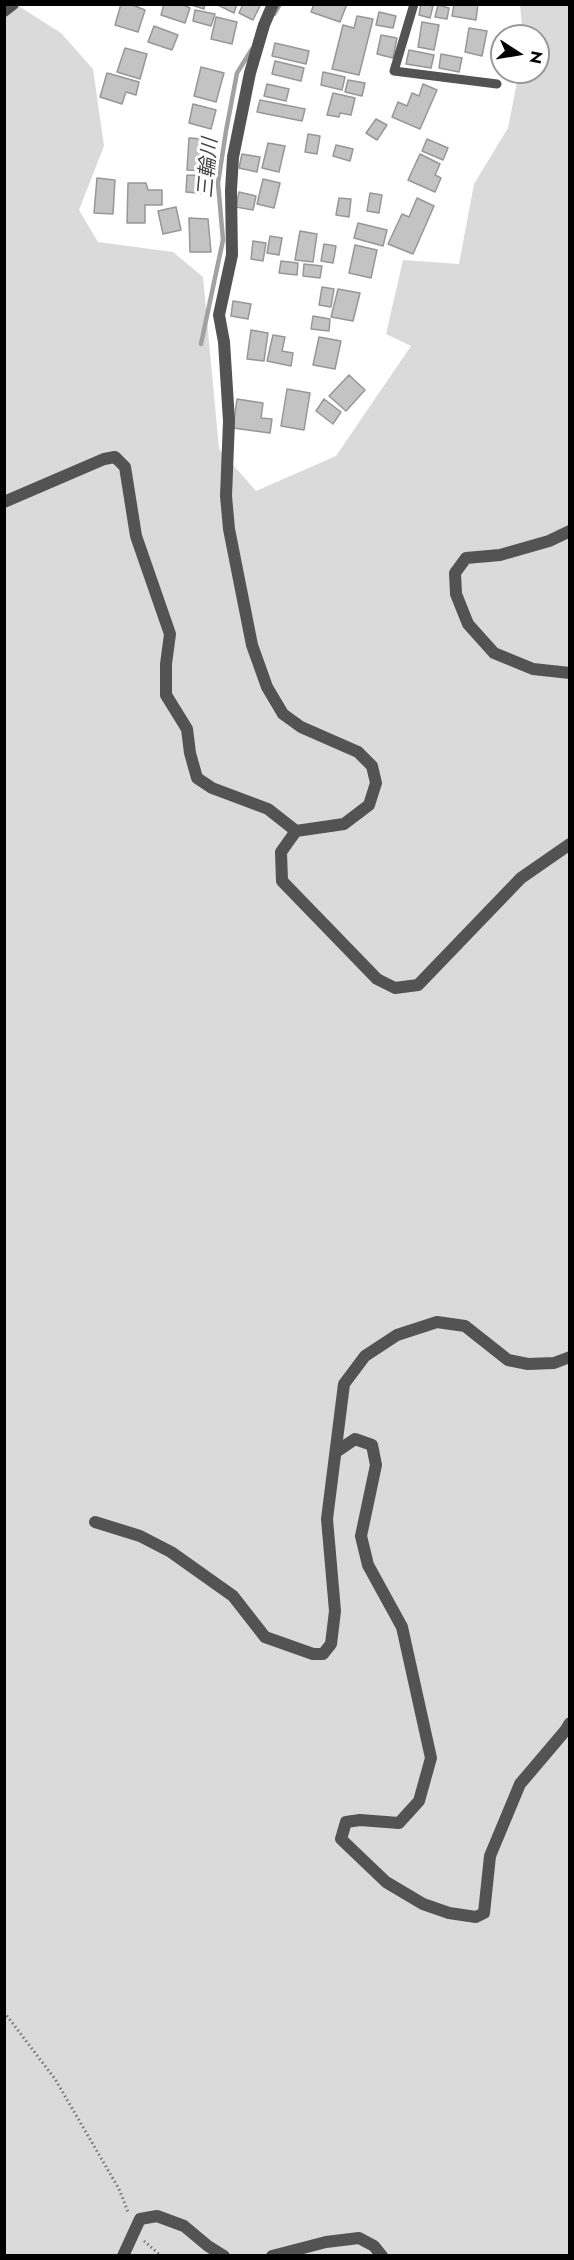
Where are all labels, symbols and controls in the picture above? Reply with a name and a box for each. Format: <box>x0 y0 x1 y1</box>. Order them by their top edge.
north arrow <box>490 24 550 84</box>
text: N <box>524 49 549 66</box>
water label: 三輪川 <box>194 137 224 199</box>

